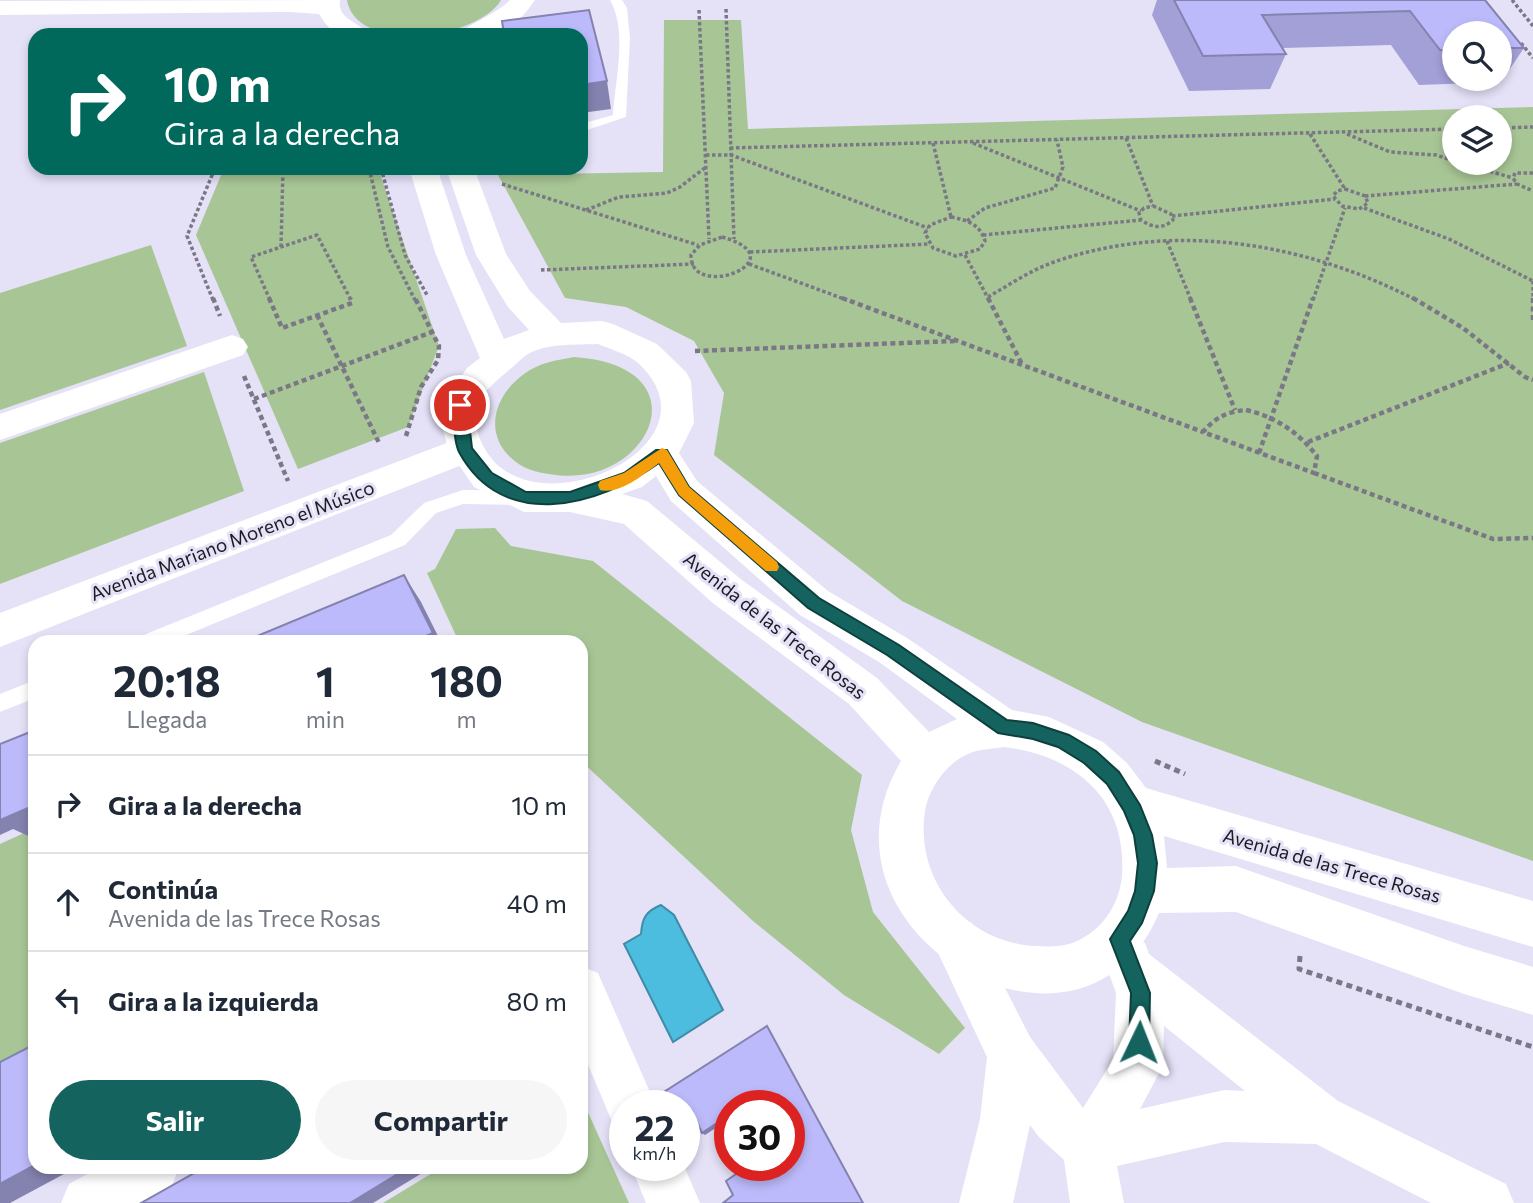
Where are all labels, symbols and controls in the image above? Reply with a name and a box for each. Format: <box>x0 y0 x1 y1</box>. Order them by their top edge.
map controls <box>1442 21 1512 175</box>
button: search <box>1442 21 1512 91</box>
text: 10 m <box>164 52 271 112</box>
icon: right <box>49 56 140 147</box>
button: layers <box>1442 105 1512 175</box>
text: Gira a la derecha <box>164 112 400 152</box>
pin <box>430 375 490 435</box>
icon: arrive <box>441 386 479 424</box>
street label: Avenida Mariano Moreno el Músico <box>87 475 377 605</box>
street label: Avenida de las Trece Rosas <box>679 547 871 703</box>
text: 20:18 <box>113 654 221 706</box>
text: 1 <box>316 654 335 706</box>
text: 180 <box>430 654 503 706</box>
text: Llegada <box>126 705 207 733</box>
text: min <box>306 705 345 733</box>
text: m <box>456 705 476 733</box>
icon: right <box>49 785 87 823</box>
text: Gira a la derecha <box>108 789 302 820</box>
text: 10 m <box>511 789 567 820</box>
street label: Avenida de las Trece Rosas <box>1221 823 1443 907</box>
text: Continúa <box>108 873 218 904</box>
icon: ahead <box>49 883 87 921</box>
text: 40 m <box>507 887 567 918</box>
text: Avenida de las Trece Rosas <box>108 904 381 932</box>
icon: left <box>49 981 87 1019</box>
text: Gira a la izquierda <box>108 985 319 1016</box>
text: 80 m <box>507 985 567 1016</box>
position arrow <box>1102 1005 1176 1079</box>
button: Salir <box>49 1080 301 1160</box>
button: Compartir <box>315 1080 567 1160</box>
speed limit sign: 30 <box>714 1090 805 1181</box>
text: 22 <box>635 1105 674 1148</box>
text: km/h <box>633 1142 676 1164</box>

